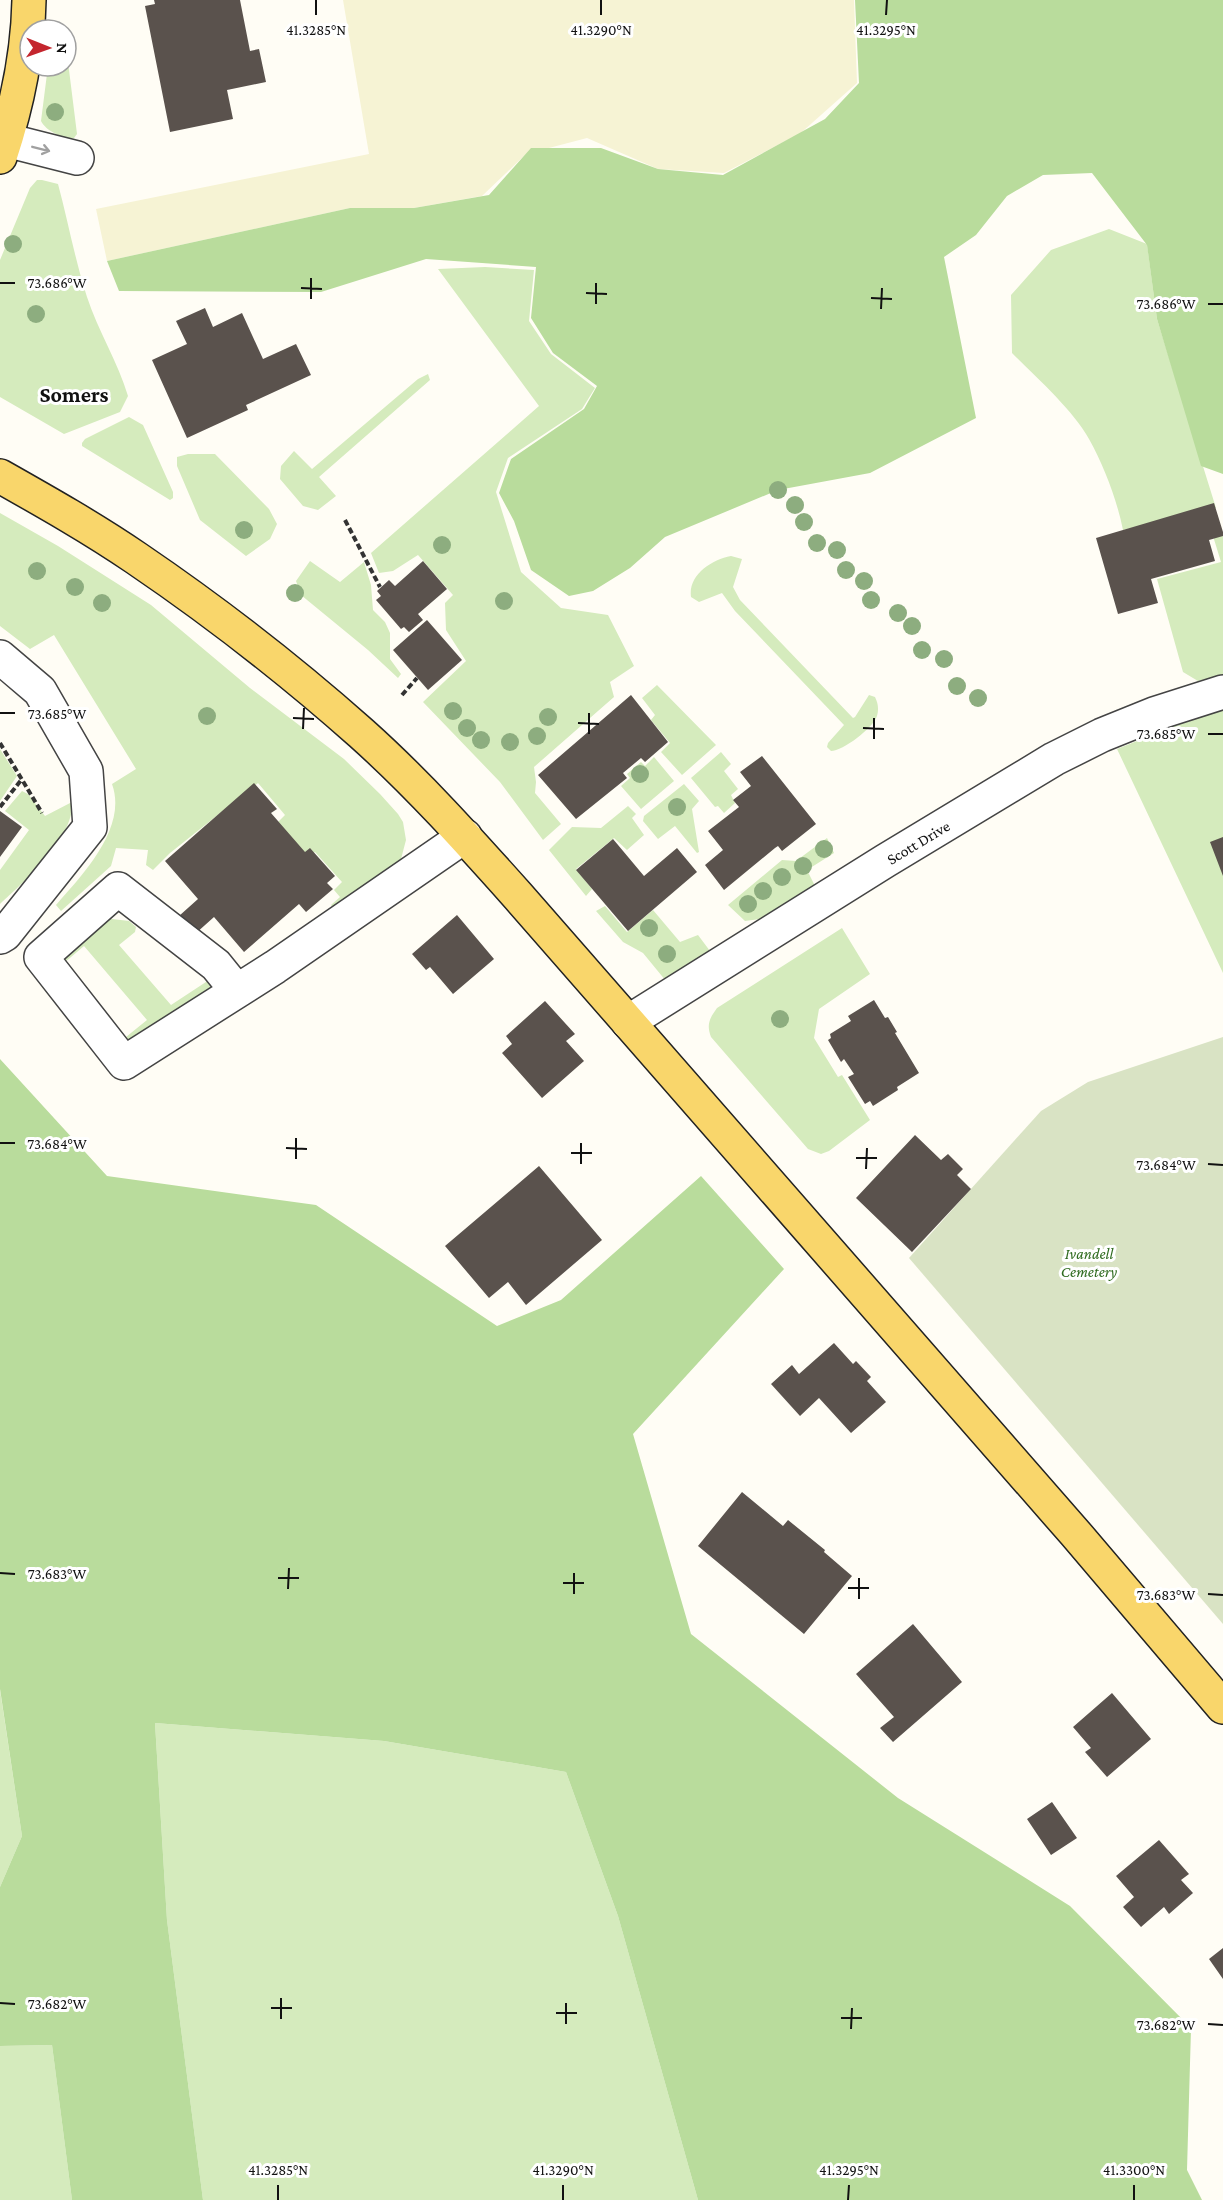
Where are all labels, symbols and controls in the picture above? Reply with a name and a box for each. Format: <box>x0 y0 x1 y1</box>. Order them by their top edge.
north arrow <box>18 18 78 78</box>
text: 41.3285°N <box>286 22 346 38</box>
text: 41.3290°N <box>570 22 632 38</box>
text: 41.3295°N <box>856 22 916 38</box>
text: N <box>54 43 71 54</box>
one-way arrow <box>32 144 51 155</box>
text: 73.686°W <box>28 275 87 291</box>
text: 73.686°W <box>1137 296 1196 312</box>
district label: Somers <box>40 382 108 407</box>
text: 73.685°W <box>28 706 87 722</box>
text: 73.685°W <box>1137 726 1196 742</box>
street label: Scott Drive <box>884 817 953 868</box>
text: 73.684°W <box>27 1136 87 1152</box>
text: 73.684°W <box>1136 1157 1196 1173</box>
park label: Ivandell Cemetery <box>1061 1245 1118 1281</box>
text: 73.683°W <box>28 1566 87 1582</box>
text: 73.683°W <box>1137 1587 1196 1603</box>
text: 73.682°W <box>28 1996 87 2012</box>
text: 73.682°W <box>1137 2017 1196 2033</box>
text: 41.3285°N <box>248 2162 308 2178</box>
text: 41.3290°N <box>532 2162 594 2178</box>
text: 41.3295°N <box>819 2162 879 2178</box>
text: 41.3300°N <box>1103 2162 1165 2178</box>

